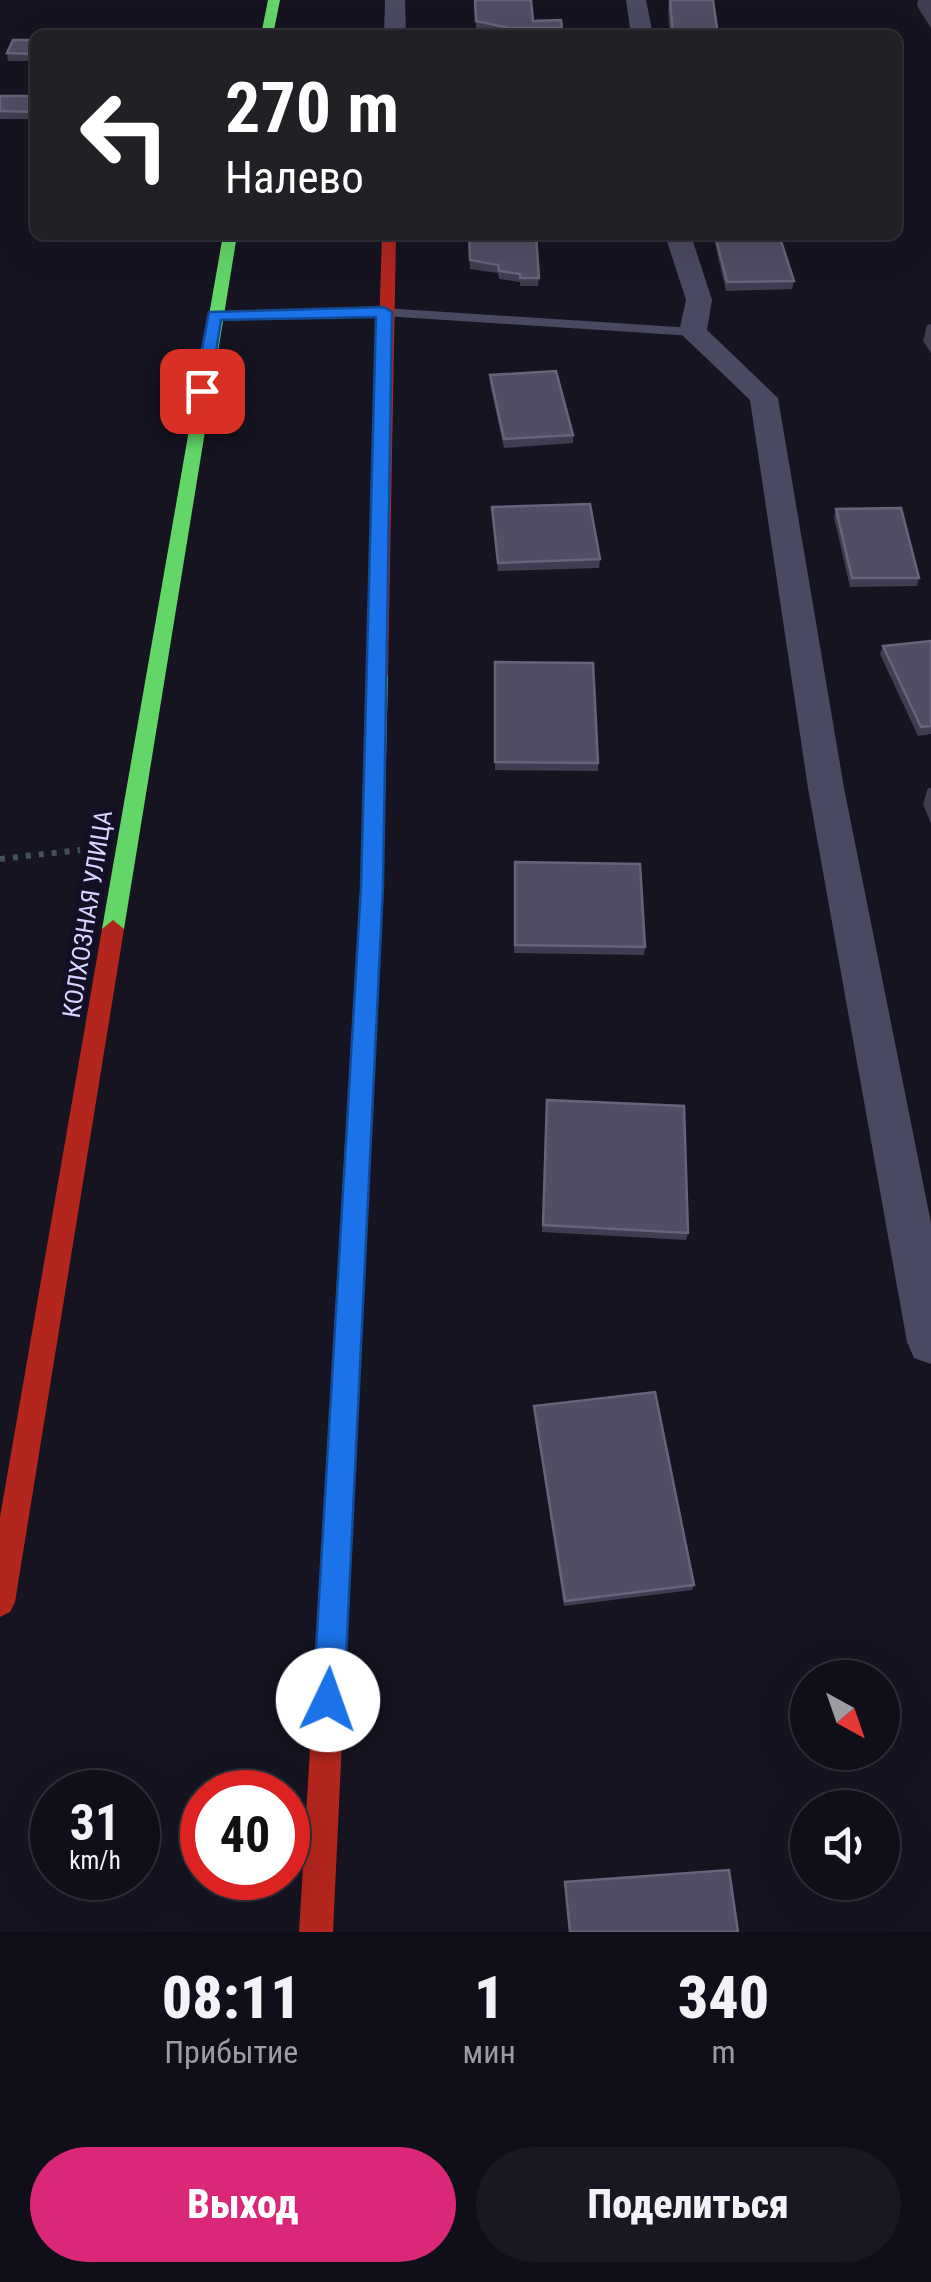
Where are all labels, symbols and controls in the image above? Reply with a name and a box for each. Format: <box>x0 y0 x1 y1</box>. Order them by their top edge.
text: 270 m <box>225 67 399 149</box>
icon: left <box>60 70 190 200</box>
text: Налево <box>225 151 364 204</box>
pin <box>160 349 245 434</box>
icon: arrive <box>175 364 230 419</box>
street label: КОЛХОЗНАЯ УЛИЦА <box>57 808 118 1020</box>
position arrow <box>276 1648 380 1752</box>
north arrow <box>790 1660 900 1770</box>
map controls <box>790 1660 900 1900</box>
speed limit sign: 40 <box>180 1770 310 1900</box>
button: sound <box>790 1790 900 1900</box>
text: 31 <box>70 1794 120 1852</box>
text: km/h <box>69 1846 121 1875</box>
text: 08:11 <box>162 1962 301 2033</box>
text: 1 <box>474 1962 504 2033</box>
text: 340 <box>678 1962 769 2033</box>
text: Прибытие <box>164 2033 298 2071</box>
text: мин <box>463 2033 516 2071</box>
text: m <box>711 2033 735 2071</box>
button: Выход <box>30 2147 456 2262</box>
button: Поделиться <box>476 2147 901 2262</box>

